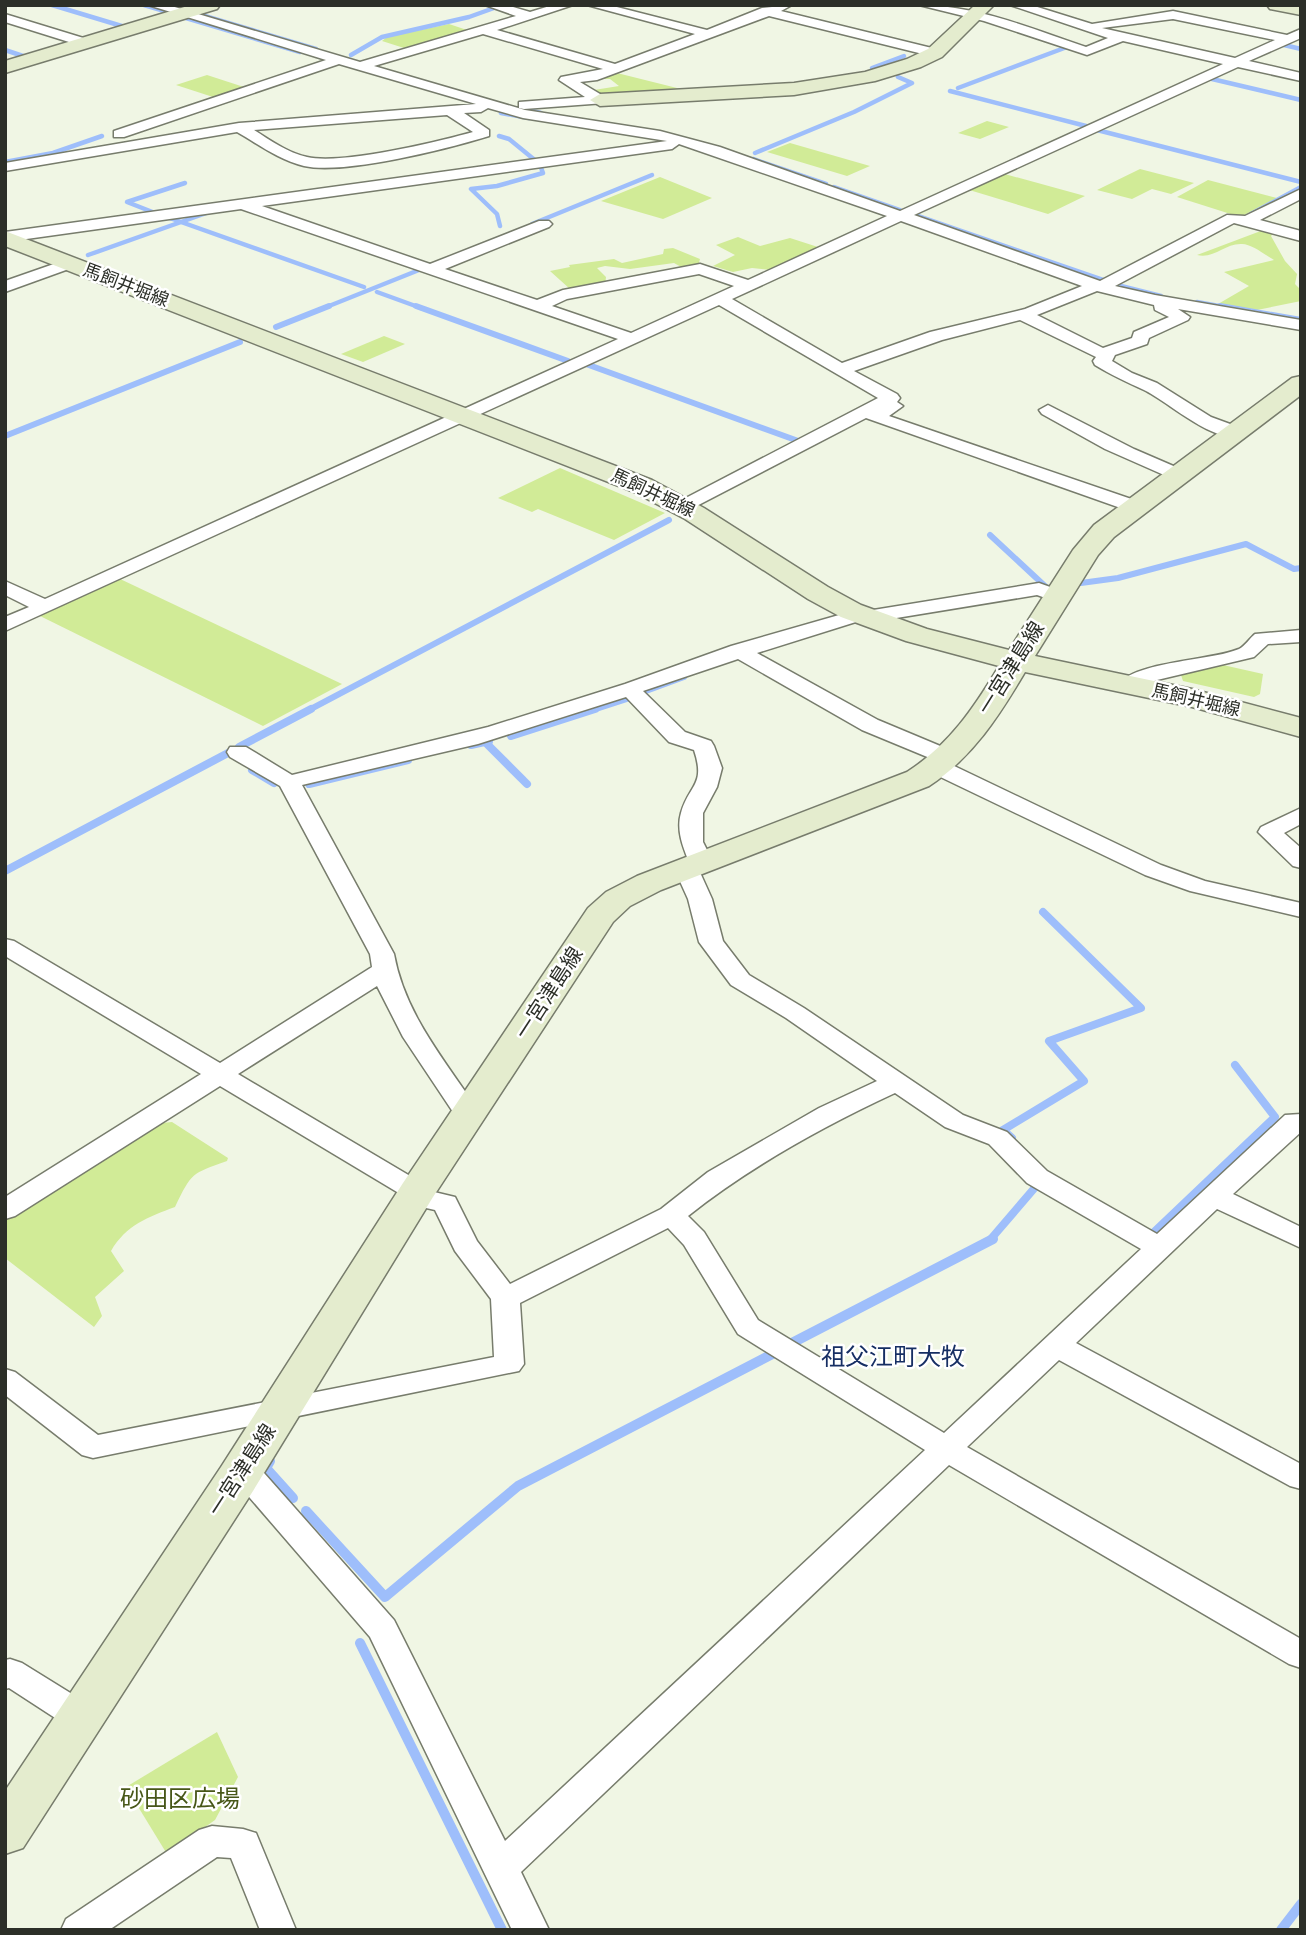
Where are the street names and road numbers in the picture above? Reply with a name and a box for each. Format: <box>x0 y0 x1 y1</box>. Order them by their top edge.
street label: 馬飼井堀線 <box>80 259 172 310</box>
street label: 馬飼井堀線 <box>608 464 698 521</box>
street label: 一宮津島線 <box>972 617 1049 719</box>
street label: 馬飼井堀線 <box>1150 679 1242 720</box>
street label: 一宮津島線 <box>510 942 588 1044</box>
street label: 一宮津島線 <box>203 1419 281 1521</box>

